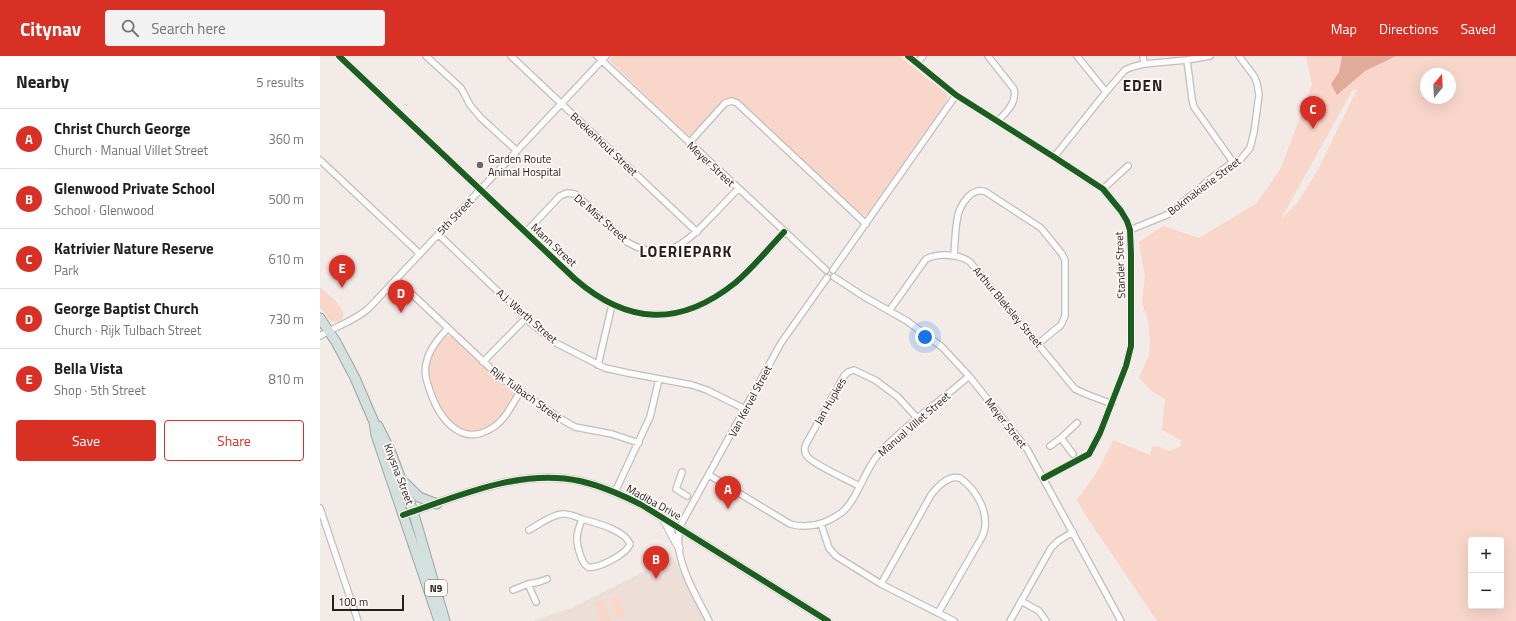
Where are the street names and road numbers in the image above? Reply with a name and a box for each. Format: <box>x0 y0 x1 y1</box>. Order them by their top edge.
street label: Boekenhout Street <box>567 109 641 180</box>
street label: Meyer Street <box>684 138 738 190</box>
street label: Bokmakierie Street <box>1164 153 1244 219</box>
street label: De Mist Street <box>571 190 631 246</box>
street label: 5th Street <box>433 194 477 238</box>
street label: Mann Street <box>528 220 581 270</box>
street label: Stander Street <box>1111 231 1129 299</box>
street label: Arthur Bleksley Street <box>969 263 1047 351</box>
street label: A.J. Werth Street <box>493 285 561 347</box>
street label: Rijk Tulbach Street <box>487 362 565 426</box>
street label: Van Kervel Street <box>724 362 776 440</box>
street label: Jan Hupkes <box>810 375 850 427</box>
street label: Manual Villet Street <box>874 388 954 460</box>
street label: Meyer Street <box>981 394 1031 452</box>
street label: Knysna Street <box>380 441 418 507</box>
street label: Madiba Drive <box>624 480 685 524</box>
road number: N9 <box>425 580 447 596</box>

